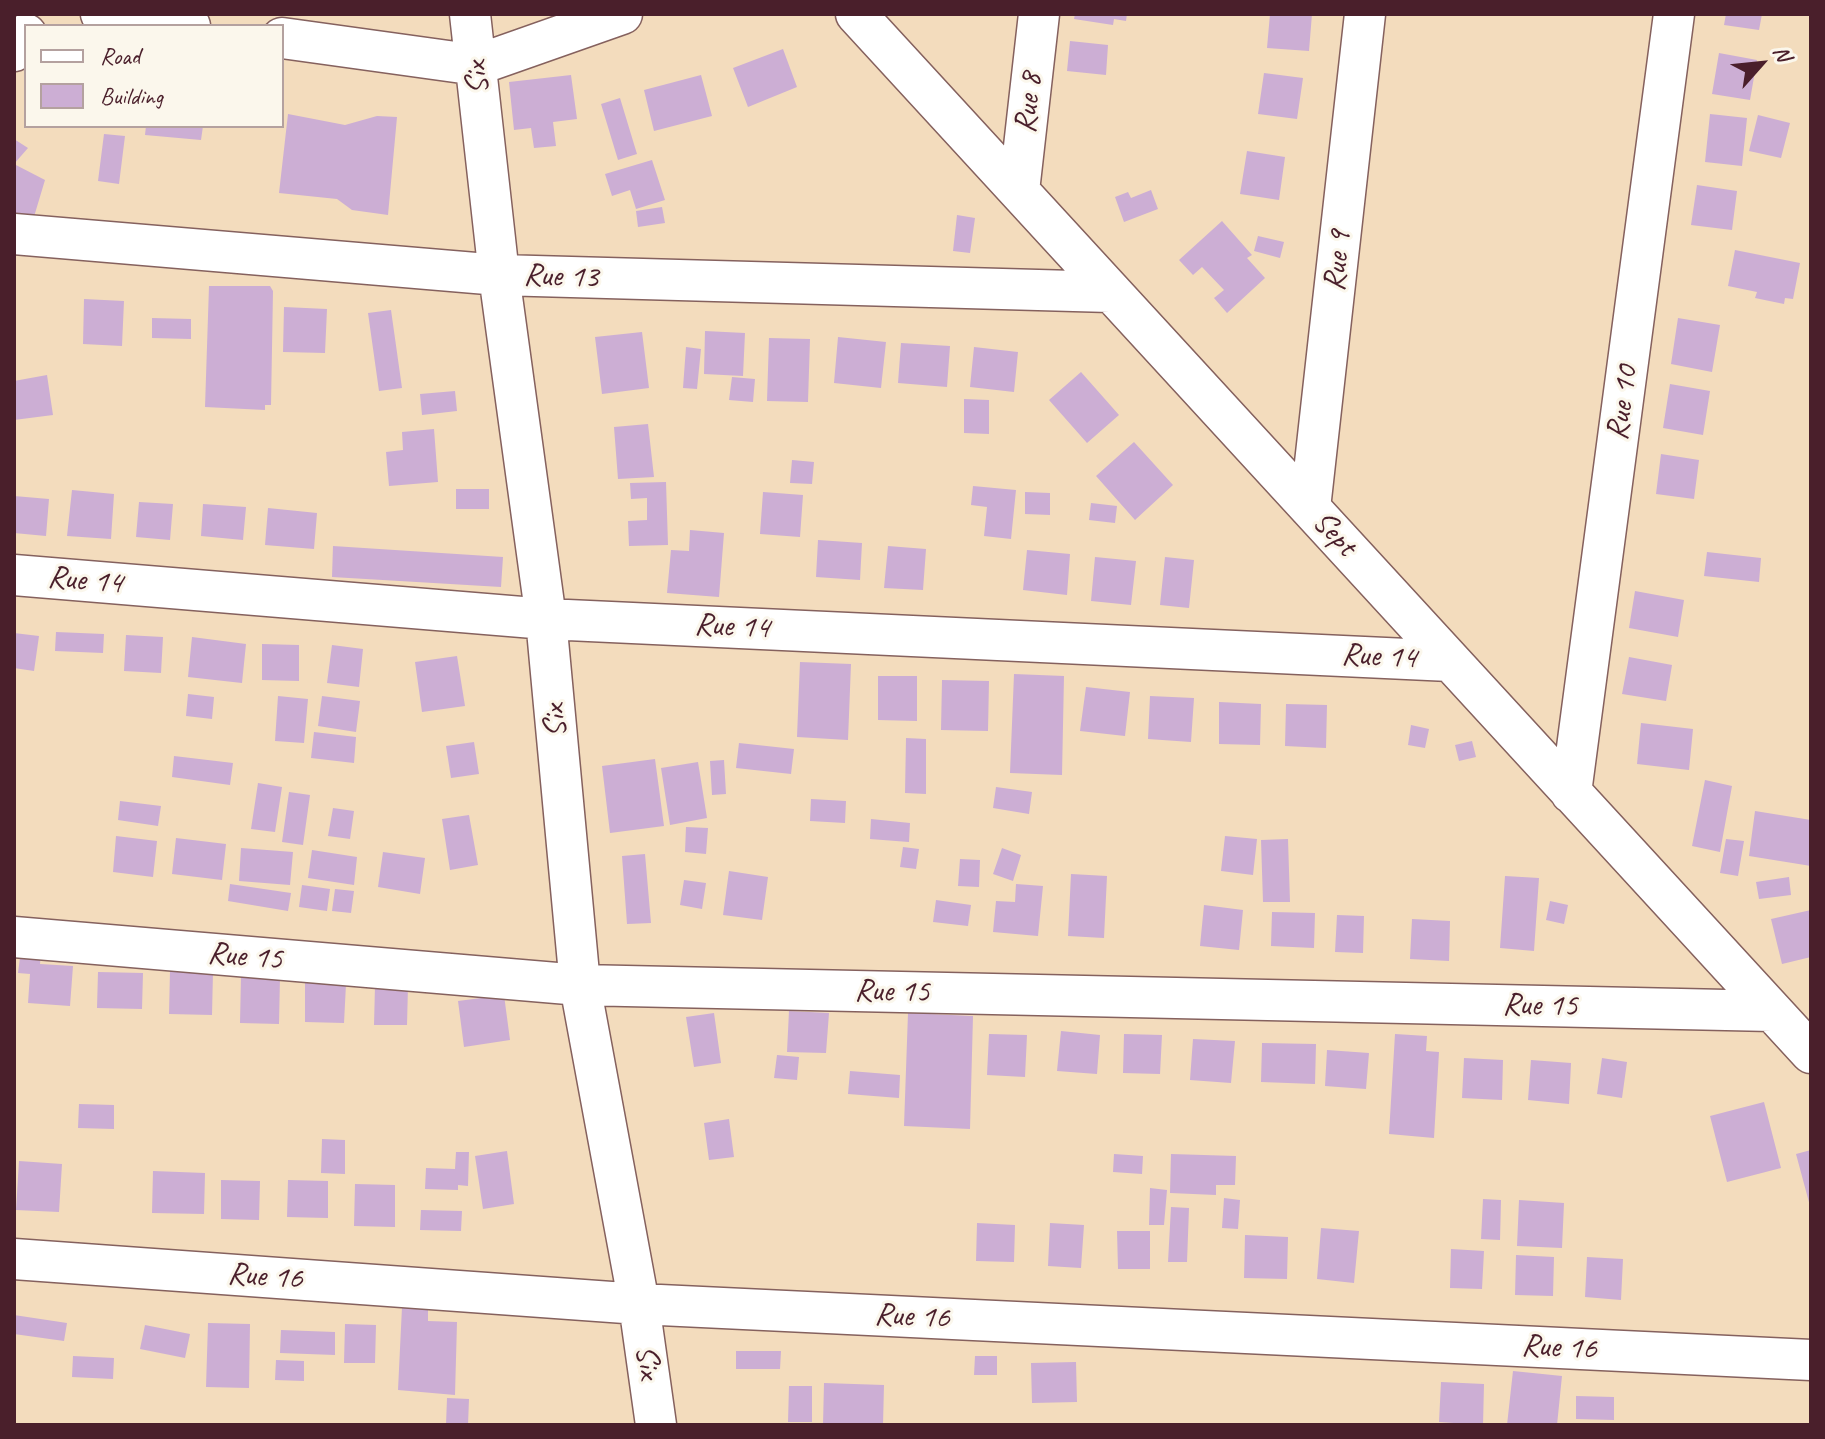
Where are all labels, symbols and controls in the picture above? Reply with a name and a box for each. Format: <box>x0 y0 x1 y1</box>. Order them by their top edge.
legend <box>24 24 284 128</box>
north arrow <box>1721 24 1801 104</box>
text: Road <box>100 41 140 71</box>
text: N <box>1767 41 1798 66</box>
street label: Six <box>457 60 499 96</box>
street label: Rue 8 <box>1007 71 1051 135</box>
text: Building <box>100 81 163 111</box>
street label: Rue 9 <box>1316 229 1360 293</box>
street label: Rue 13 <box>523 257 599 297</box>
street label: Rue 10 <box>1599 363 1647 443</box>
street label: Sept <box>1304 503 1364 565</box>
street label: Rue 14 <box>46 559 124 603</box>
street label: Rue 14 <box>694 606 770 648</box>
street label: Rue 14 <box>1341 636 1417 678</box>
street label: Six <box>535 703 577 739</box>
street label: Rue 15 <box>206 935 284 979</box>
street label: Rue 15 <box>854 972 930 1012</box>
street label: Rue 15 <box>1502 986 1578 1026</box>
street label: Rue 16 <box>226 1255 304 1299</box>
street label: Rue 16 <box>874 1296 950 1338</box>
street label: Rue 16 <box>1521 1327 1597 1369</box>
street label: Six <box>626 1343 668 1381</box>

